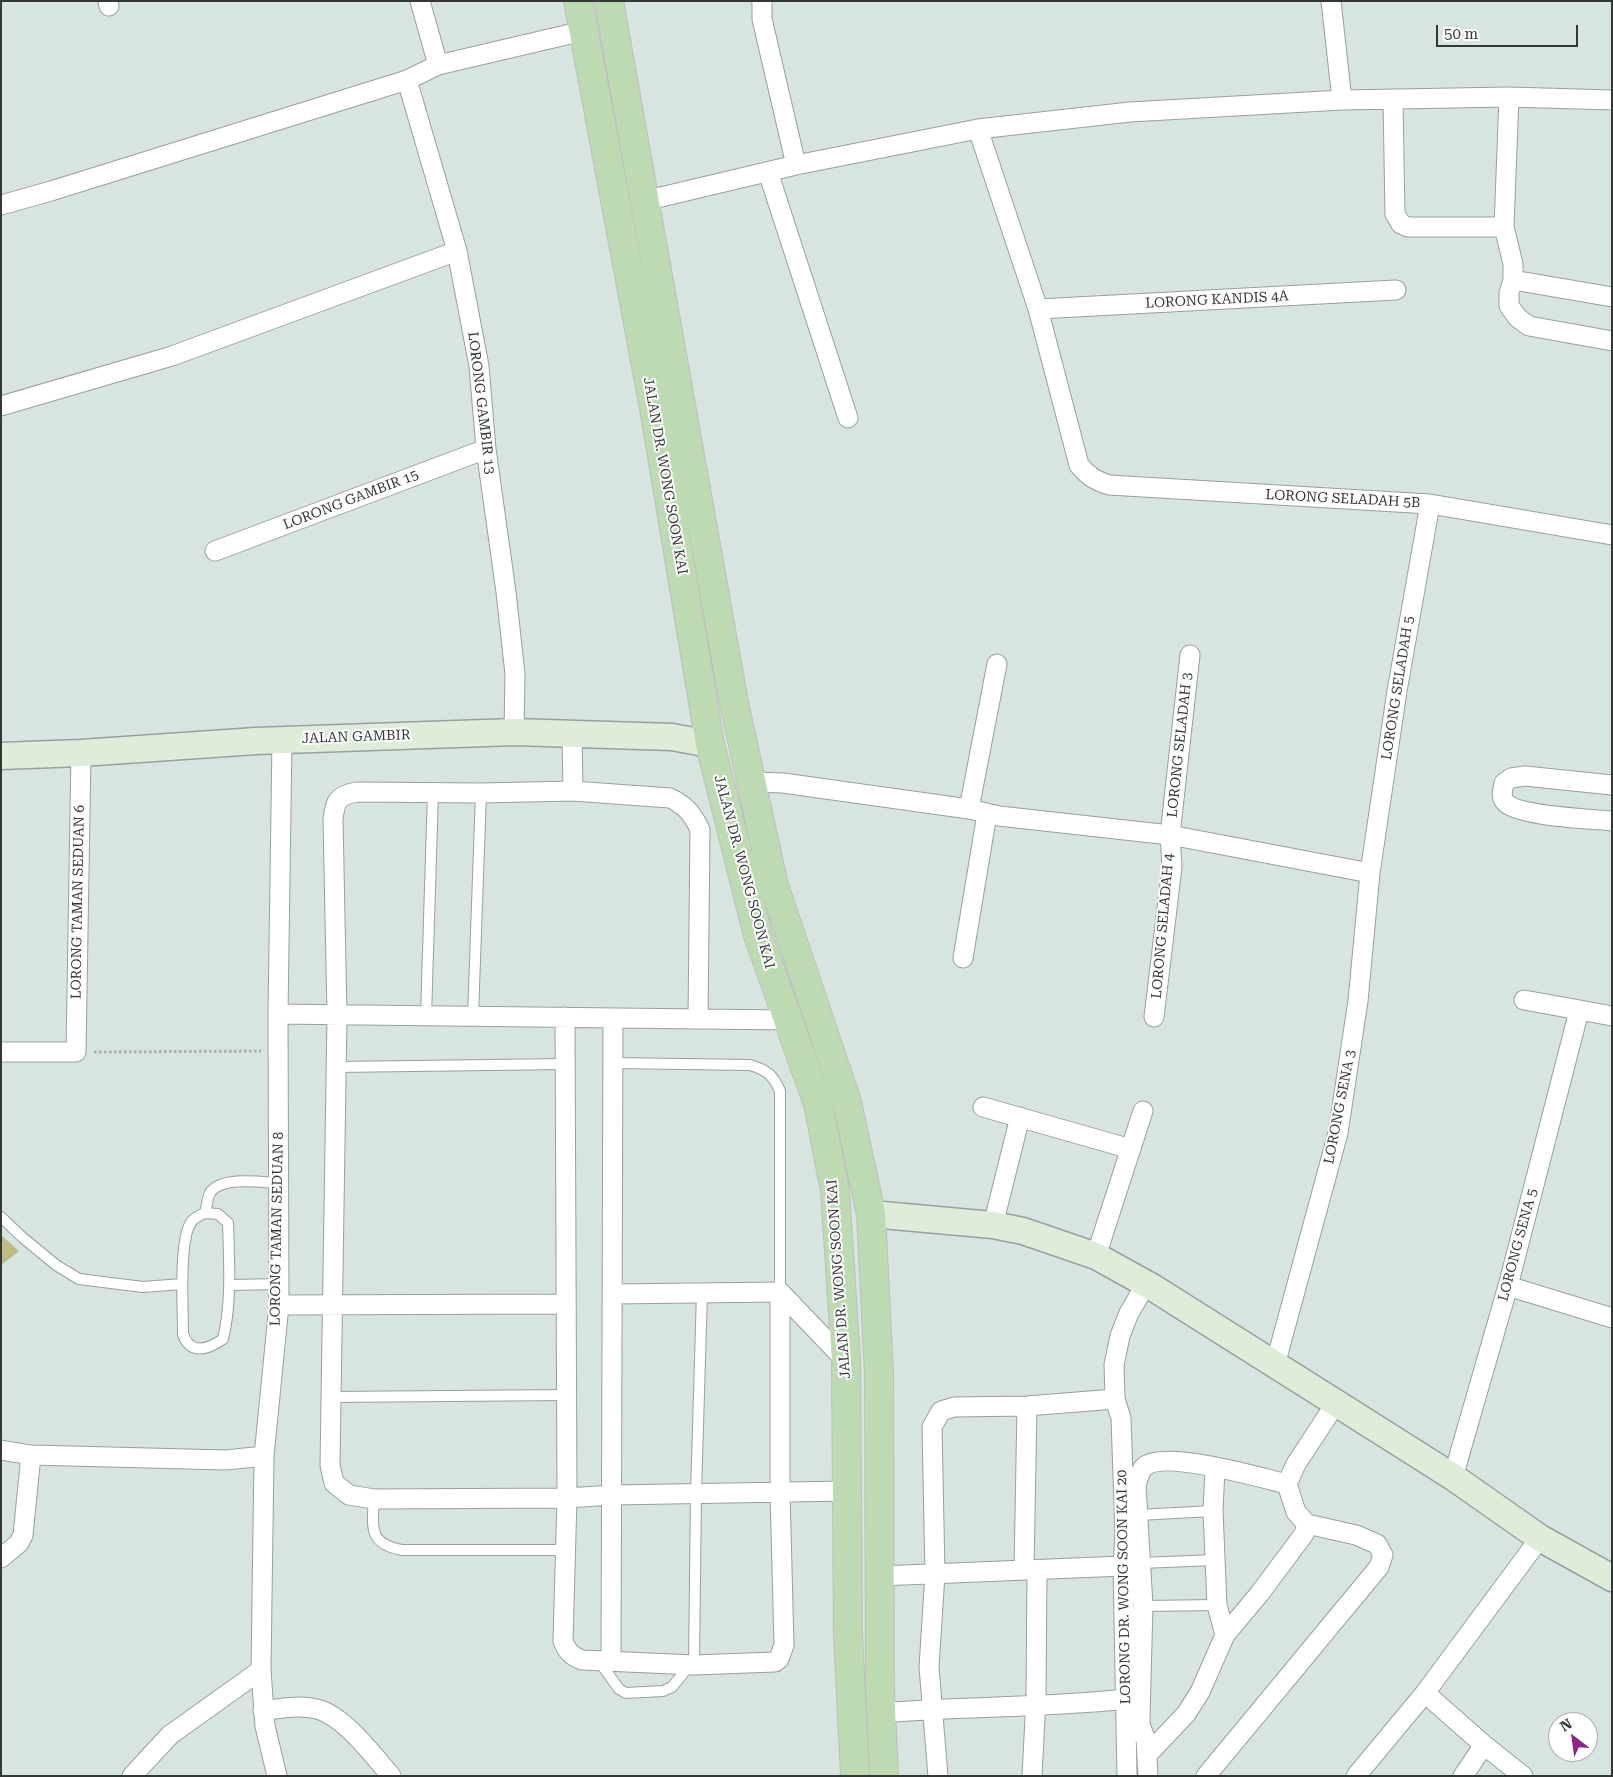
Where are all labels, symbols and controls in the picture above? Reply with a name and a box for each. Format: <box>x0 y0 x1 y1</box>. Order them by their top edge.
scale bar <box>1438 15 1580 47</box>
text: 50 m <box>1444 25 1478 43</box>
street label: LORONG KANDIS 4A <box>1145 288 1289 312</box>
street label: LORONG GAMBIR 13 <box>464 331 498 475</box>
street label: JALAN DR. WONG SOON KAI <box>639 376 691 576</box>
street label: LORONG GAMBIR 15 <box>281 466 421 534</box>
street label: LORONG SELADAH 5B <box>1265 487 1421 511</box>
street label: LORONG SELADAH 5 <box>1378 615 1418 761</box>
street label: LORONG SELADAH 3 <box>1164 672 1196 818</box>
street label: JALAN GAMBIR <box>301 727 411 747</box>
street label: JALAN DR. WONG SOON KAI <box>710 773 778 971</box>
street label: LORONG TAMAN SEDUAN 6 <box>68 805 88 999</box>
street label: LORONG SELADAH 4 <box>1148 853 1178 999</box>
street label: LORONG SENA 3 <box>1321 1048 1359 1166</box>
street label: LORONG TAMAN SEDUAN 8 <box>267 1132 287 1326</box>
street label: JALAN DR. WONG SOON KAI <box>824 1179 854 1379</box>
street label: LORONG SENA 5 <box>1495 1187 1541 1303</box>
street label: LORONG DR. WONG SOON KAI 20 <box>1114 1469 1134 1705</box>
north arrow <box>1548 1712 1598 1762</box>
text: N <box>1557 1715 1575 1734</box>

